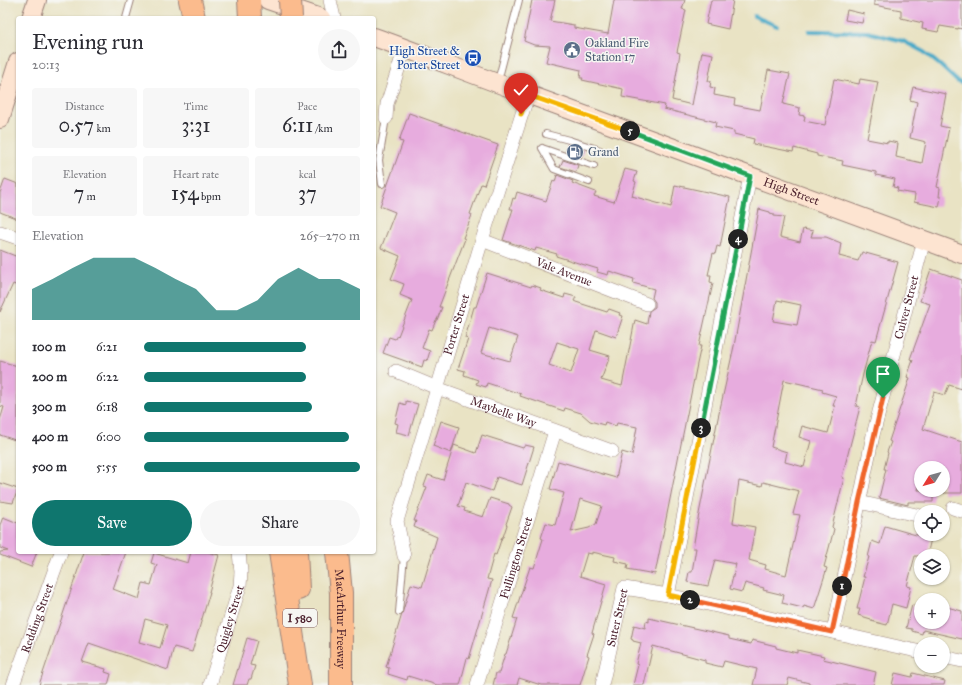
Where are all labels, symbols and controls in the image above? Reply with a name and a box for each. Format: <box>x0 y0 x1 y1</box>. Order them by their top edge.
text: Evening run <box>32 28 144 55</box>
button: share <box>318 29 360 71</box>
place label: Oakland Fire Station 17 <box>585 36 649 64</box>
public building icon: Oakland Fire Station 17 <box>562 40 582 60</box>
place label: High Street & Porter Street <box>389 44 461 72</box>
bus stop icon: High Street & Porter Street <box>463 48 483 68</box>
text: 20:13 <box>32 57 60 73</box>
pin <box>504 73 538 114</box>
icon: check <box>510 79 532 101</box>
text: Distance <box>65 100 104 113</box>
text: Time <box>184 100 208 113</box>
text: Pace <box>297 100 317 113</box>
text: 0.57 <box>59 113 94 137</box>
text: 3:31 <box>182 113 210 137</box>
text: 6:11 <box>282 113 313 137</box>
pin: 5 <box>620 121 640 141</box>
text: km <box>94 122 111 135</box>
text: /km <box>313 122 333 135</box>
text: 5 <box>627 124 633 137</box>
fuel station icon: Grand <box>565 142 585 162</box>
place label: Grand <box>588 145 619 159</box>
text: Elevation <box>63 168 107 181</box>
text: Heart rate <box>173 168 219 181</box>
text: kcal <box>299 168 316 181</box>
street label: High Street <box>762 175 822 208</box>
text: 7 <box>74 181 84 205</box>
text: 154 <box>171 181 199 205</box>
text: 37 <box>298 181 317 205</box>
text: m <box>84 190 96 203</box>
text: bpm <box>199 190 221 203</box>
text: Elevation <box>32 228 84 244</box>
text: 265–270 m <box>300 228 360 244</box>
pin: 4 <box>728 229 748 249</box>
text: 4 <box>735 232 741 245</box>
street label: Vale Avenue <box>533 254 594 289</box>
street label: Culver Street <box>891 273 922 341</box>
street label: Porter Street <box>441 291 473 357</box>
text: 100 m <box>32 339 66 355</box>
text: 6:21 <box>96 339 118 355</box>
pin <box>866 357 900 398</box>
icon: arrive <box>872 363 894 385</box>
text: 200 m <box>32 369 67 385</box>
text: 6:22 <box>96 369 119 385</box>
street label: Maybelle Way <box>469 394 539 430</box>
text: 300 m <box>32 399 66 415</box>
text: 6:18 <box>96 399 118 415</box>
pin: 3 <box>691 418 711 438</box>
text: 3 <box>699 421 703 434</box>
text: 400 m <box>32 429 68 445</box>
text: 6:00 <box>96 429 121 445</box>
text: 500 m <box>32 459 67 475</box>
text: 5:55 <box>96 459 117 475</box>
north arrow <box>914 461 950 497</box>
map controls <box>914 461 950 673</box>
button: Save <box>32 500 192 546</box>
button: Share <box>200 500 360 546</box>
button: locate <box>914 505 950 541</box>
street label: Fullington Street <box>497 514 535 601</box>
button: layers <box>914 549 950 585</box>
street label: MacArthur Freeway <box>332 568 348 669</box>
pin: 1 <box>832 576 852 596</box>
text: 1 <box>840 579 844 592</box>
street label: Redding Street <box>18 581 56 655</box>
street label: Quigley Street <box>213 583 247 655</box>
street label: Suter Street <box>604 586 631 648</box>
pin: 2 <box>680 590 700 610</box>
text: 2 <box>687 593 693 606</box>
button: + <box>914 593 950 629</box>
road number: I 580 <box>283 609 317 627</box>
button: − <box>914 637 950 673</box>

